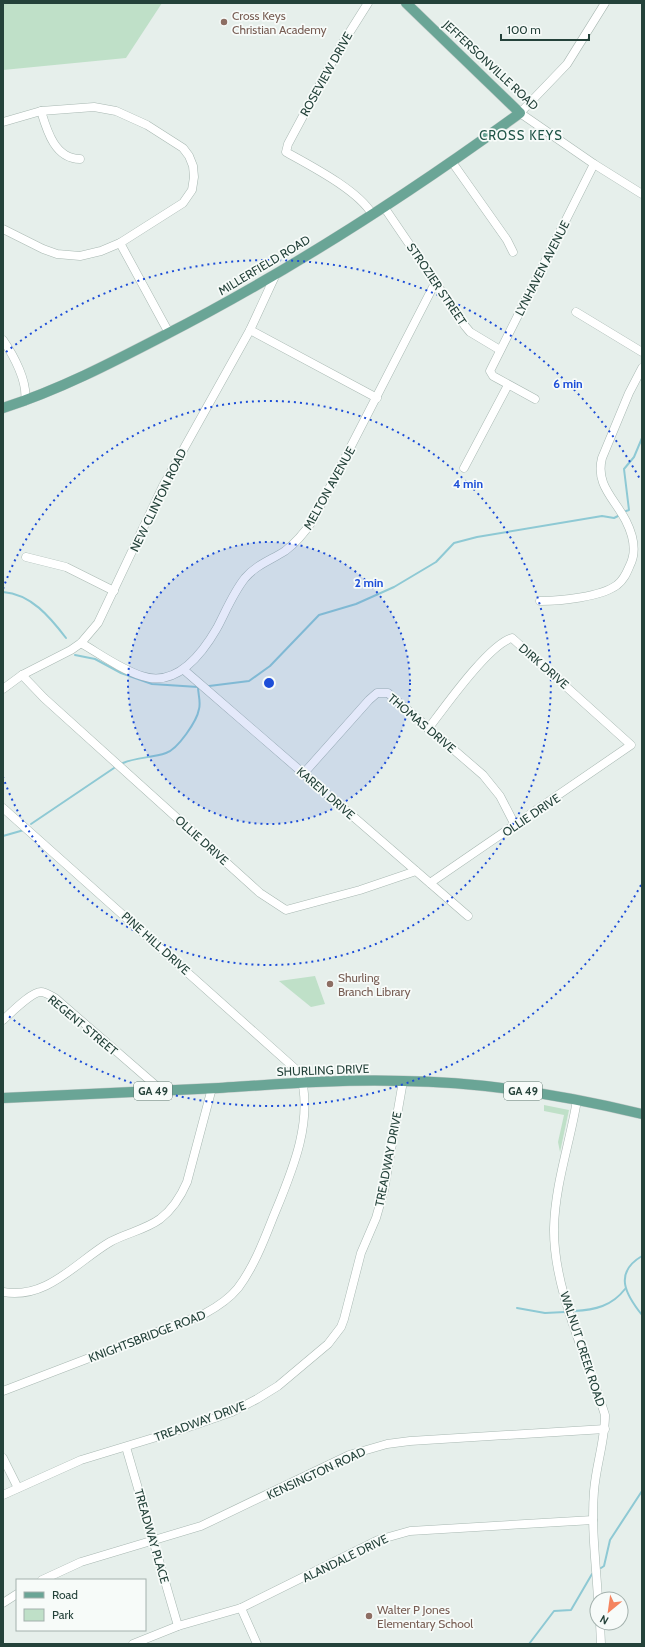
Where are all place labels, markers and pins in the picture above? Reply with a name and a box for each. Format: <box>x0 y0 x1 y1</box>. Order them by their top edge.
place label: Cross Keys Christian Academy <box>232 8 327 37</box>
marker: Cross Keys Christian Academy <box>219 17 229 27</box>
centre of rings <box>262 676 276 690</box>
place label: Shurling Branch Library <box>338 970 410 999</box>
marker: Shurling Branch Library <box>325 979 335 989</box>
place label: Walter P Jones Elementary School <box>377 1602 473 1631</box>
marker: Walter P Jones Elementary School <box>364 1611 374 1621</box>

